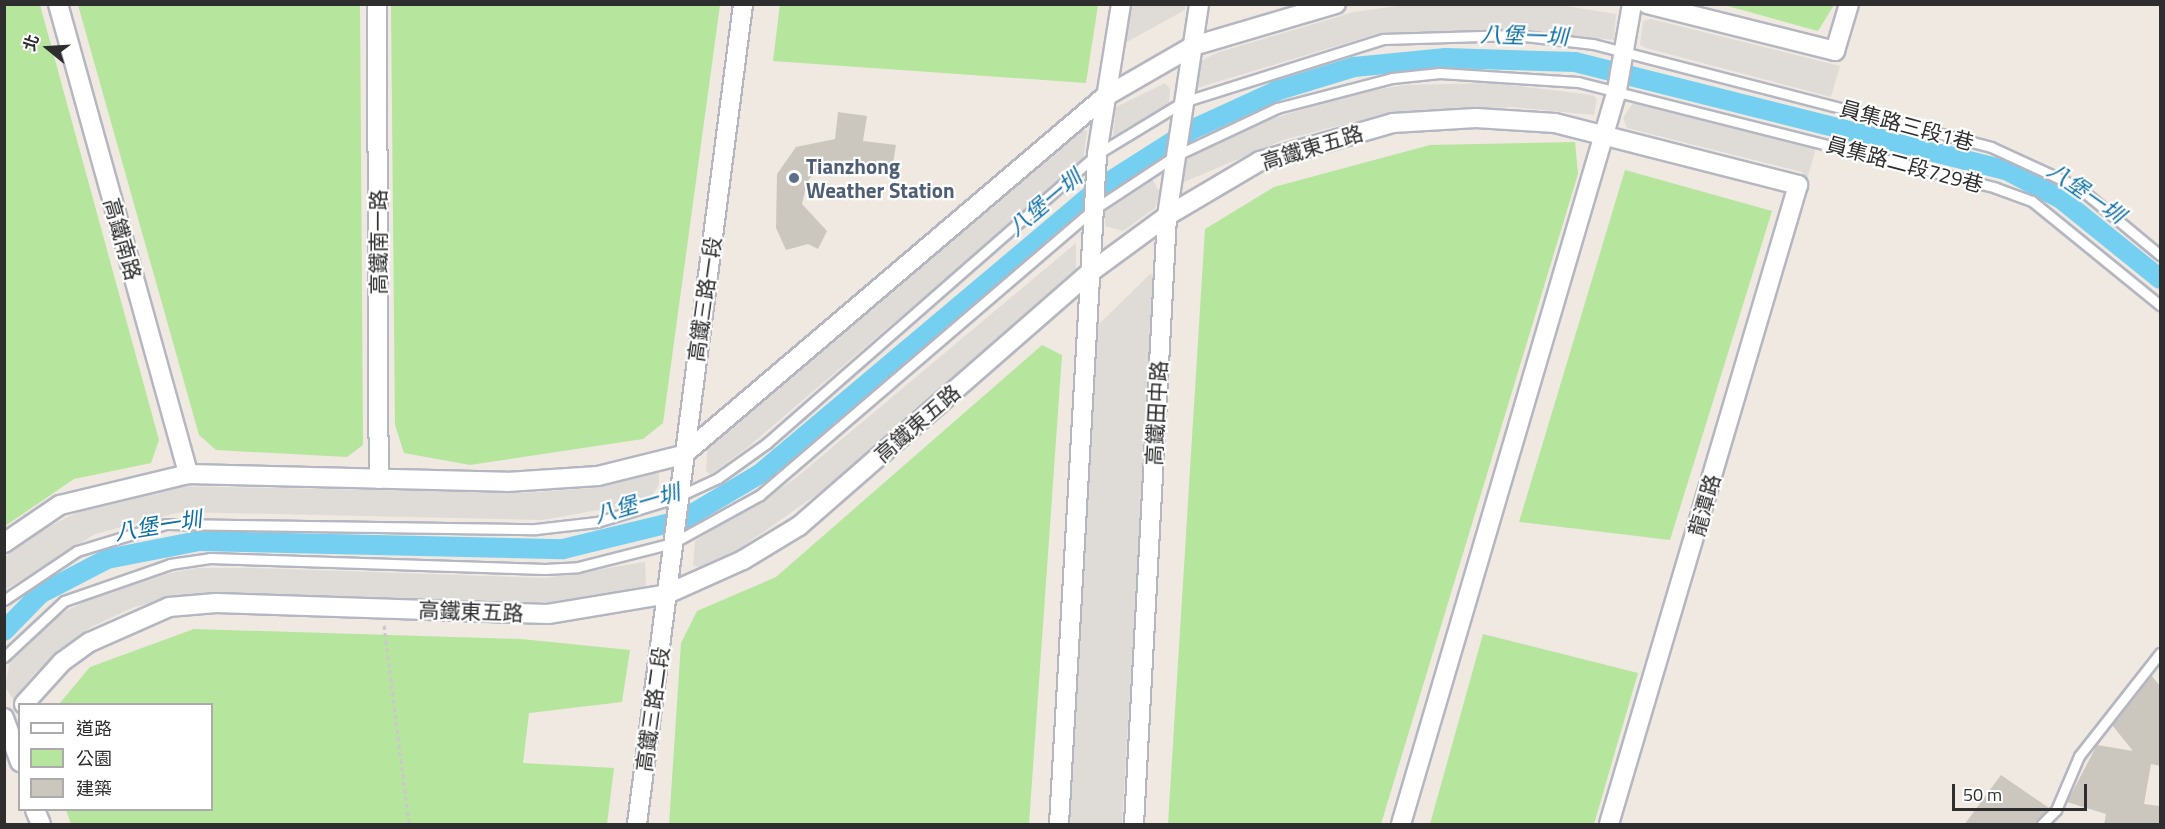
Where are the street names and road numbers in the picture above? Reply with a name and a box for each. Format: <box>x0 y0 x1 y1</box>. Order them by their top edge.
street label: 員集路三段1巷 <box>1837 95 1977 155</box>
street label: 高鐵東五路 <box>1258 120 1366 174</box>
street label: 員集路二段729巷 <box>1824 131 1986 197</box>
street label: 高鐵南一路 <box>365 190 391 294</box>
street label: 高鐵南路 <box>99 195 147 283</box>
street label: 高鐵三路一段 <box>683 235 725 363</box>
street label: 高鐵田中路 <box>1141 360 1171 466</box>
street label: 高鐵東五路 <box>869 379 965 467</box>
street label: 龍潭路 <box>1683 471 1725 539</box>
street label: 高鐵東五路 <box>418 597 524 625</box>
street label: 高鐵三路二段 <box>631 645 673 773</box>

